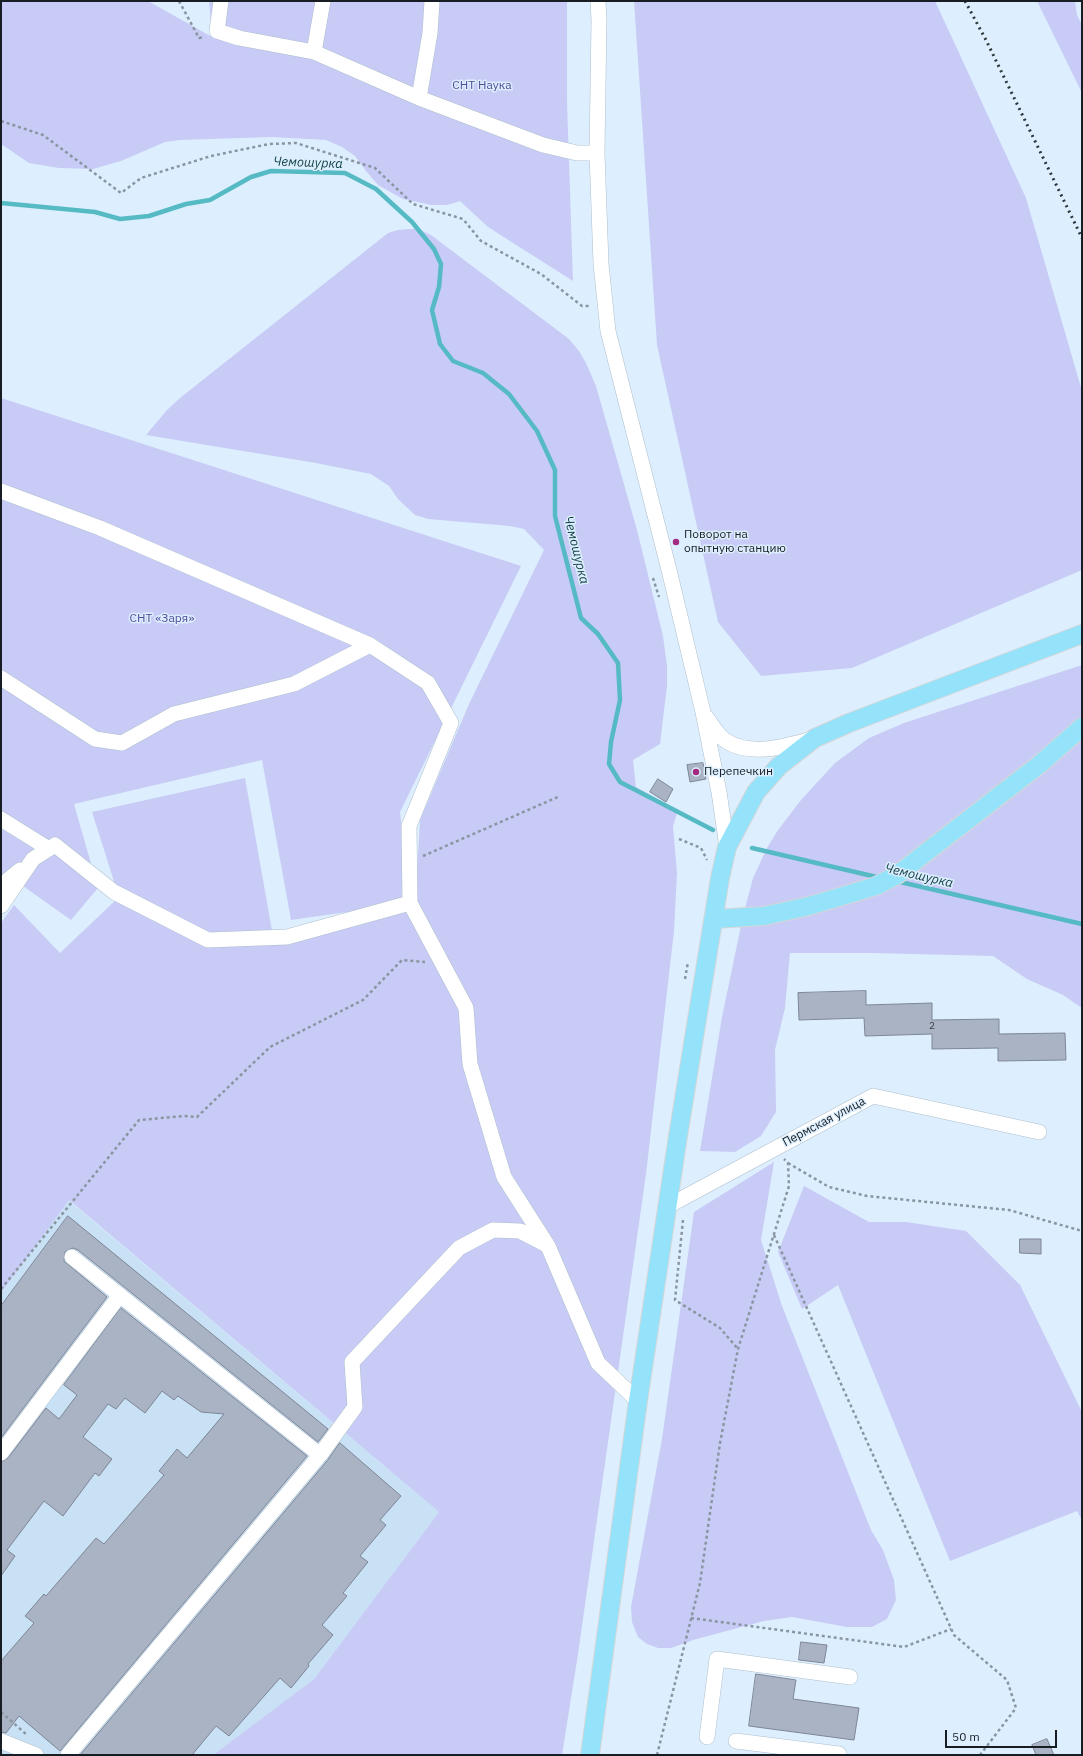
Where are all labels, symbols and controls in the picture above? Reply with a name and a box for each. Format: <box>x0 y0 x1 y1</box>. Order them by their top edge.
park label: СНТ Наука <box>452 79 512 93</box>
water label: Чемошурка <box>273 154 343 172</box>
water label: Чемошурка <box>560 514 592 586</box>
place label: Поворот на опытную станцию <box>684 528 786 556</box>
marker: Поворот на опытную станцию <box>671 537 681 547</box>
park label: СНТ «Заря» <box>130 612 194 626</box>
place label: Перепечкин <box>704 765 773 779</box>
marker: Перепечкин <box>691 767 701 777</box>
water label: Чемошурка <box>883 861 955 891</box>
house number: 2 <box>929 1020 935 1032</box>
street label: Пермская улица <box>780 1094 868 1150</box>
scale bar <box>947 1722 1059 1748</box>
text: 50 m <box>952 1729 980 1744</box>

